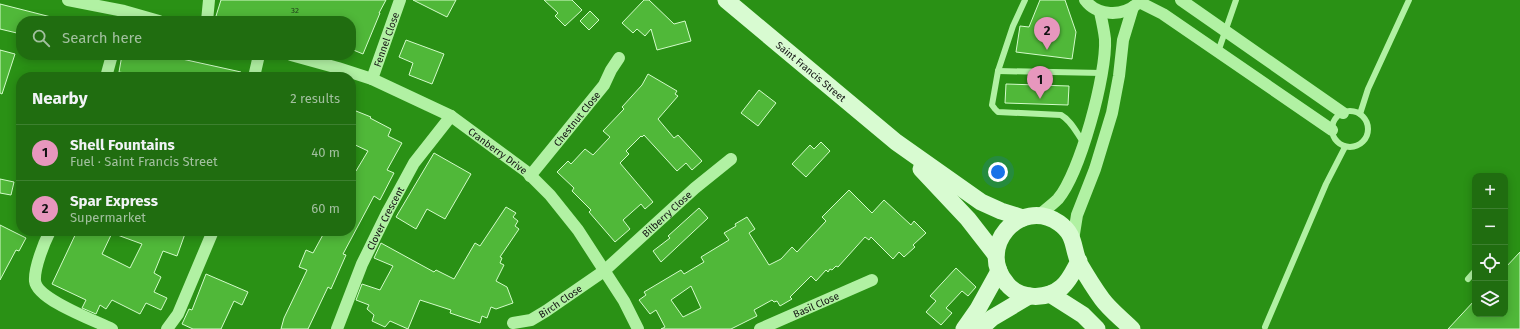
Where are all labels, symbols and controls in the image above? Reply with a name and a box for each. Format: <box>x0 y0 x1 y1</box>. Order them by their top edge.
house number: 32 <box>291 6 299 15</box>
street label: Fennel Close <box>372 11 402 69</box>
search box <box>16 16 356 60</box>
pin: 2 <box>1034 17 1060 50</box>
icon: search <box>30 27 52 49</box>
text: Search here <box>62 29 142 47</box>
street label: Saint Francis Street <box>773 39 848 105</box>
pin: 1 <box>1027 66 1053 99</box>
text: Nearby <box>32 88 87 109</box>
street label: Chestnut Close <box>552 89 603 149</box>
text: 2 results <box>290 91 340 106</box>
street label: Cranberry Drive <box>465 126 529 177</box>
text: Shell Fountains <box>70 136 175 154</box>
text: 1 <box>42 145 48 160</box>
text: 40 m <box>311 145 340 160</box>
text: Fuel · Saint Francis Street <box>70 154 218 169</box>
your location <box>988 162 1008 182</box>
map controls <box>1472 173 1508 317</box>
button: + <box>1472 173 1508 209</box>
street label: Clover Crescent <box>365 184 407 252</box>
street label: Bilberry Close <box>640 189 695 240</box>
text: Spar Express <box>70 192 158 210</box>
text: 2 <box>42 201 48 216</box>
text: 60 m <box>311 201 340 216</box>
button: − <box>1472 209 1508 245</box>
text: Supermarket <box>70 210 146 225</box>
button: locate <box>1472 245 1508 281</box>
button: layers <box>1472 281 1508 317</box>
street label: Birch Close <box>537 283 585 321</box>
street label: Basil Close <box>791 290 841 321</box>

